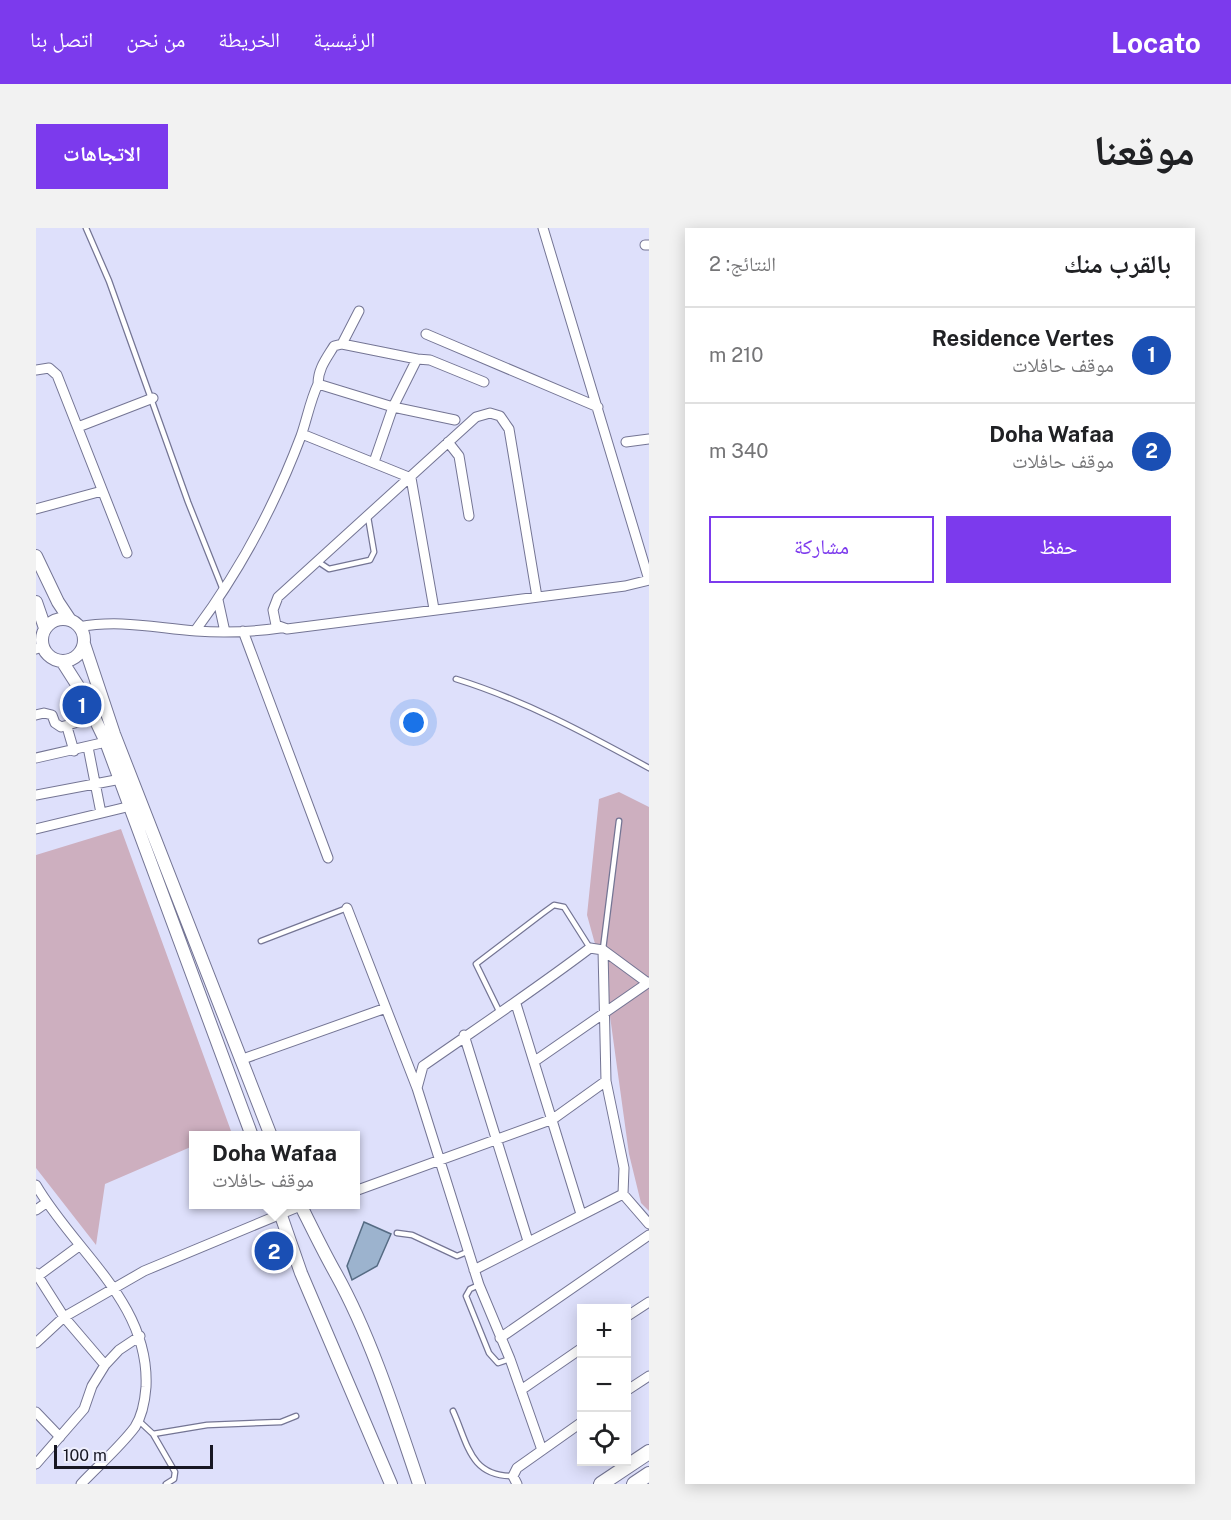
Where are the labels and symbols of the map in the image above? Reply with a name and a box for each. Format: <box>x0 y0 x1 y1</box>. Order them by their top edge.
pin: 1 <box>62 682 102 728</box>
your location <box>399 708 428 737</box>
pin: 2 <box>254 1228 294 1274</box>
scale bar <box>54 1442 213 1470</box>

